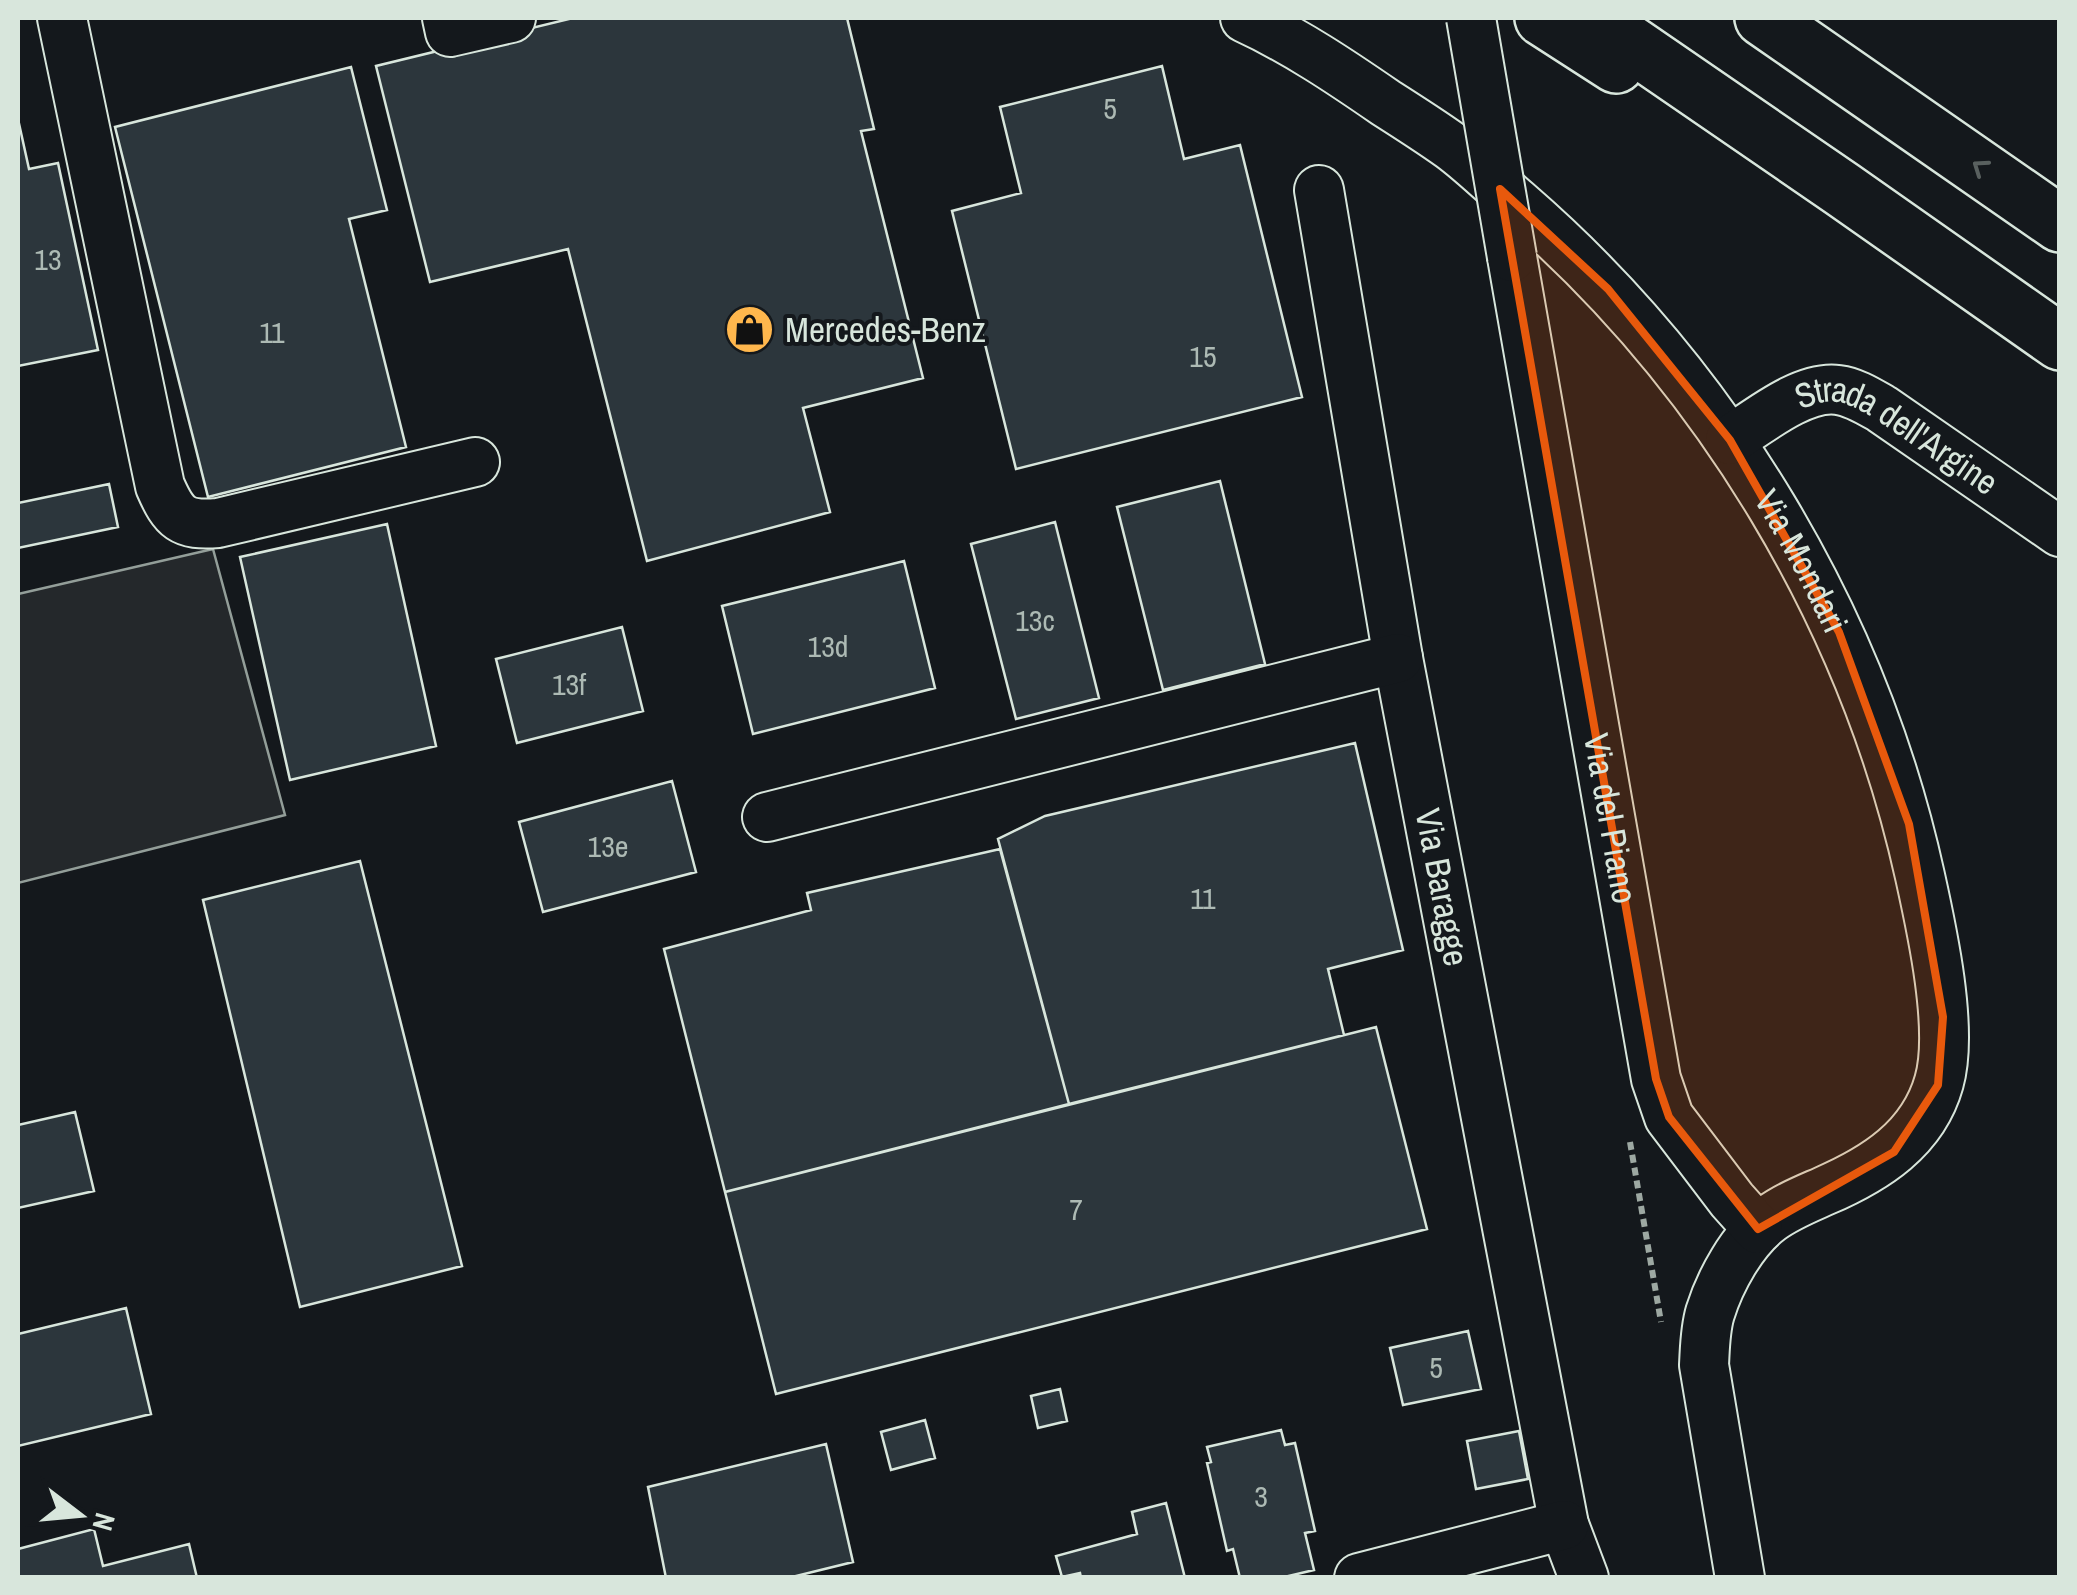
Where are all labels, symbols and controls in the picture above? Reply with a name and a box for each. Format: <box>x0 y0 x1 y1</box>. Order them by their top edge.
house number: 5 <box>1103 88 1117 128</box>
one-way arrow <box>1972 161 1991 179</box>
house number: 13 <box>34 239 62 279</box>
shop icon: Mercedes-Benz <box>724 304 776 356</box>
place label: Mercedes-Benz <box>785 306 986 353</box>
house number: 11 <box>259 312 285 352</box>
house number: 15 <box>1189 336 1217 376</box>
street label: Strada dell'Argine <box>1788 365 2008 505</box>
street label: Via Mondari <box>1744 481 1859 640</box>
house number: 13c <box>1015 600 1055 640</box>
house number: 13d <box>807 626 849 666</box>
house number: 13f <box>552 664 586 704</box>
street label: Via del Piano <box>1573 730 1649 907</box>
street label: Via Baragge <box>1404 805 1480 970</box>
house number: 13e <box>587 826 629 866</box>
house number: 11 <box>1190 878 1216 918</box>
house number: 7 <box>1069 1189 1083 1229</box>
house number: 5 <box>1429 1347 1443 1387</box>
north arrow <box>30 1465 130 1565</box>
house number: 3 <box>1254 1476 1268 1516</box>
text: N <box>83 1509 125 1535</box>

